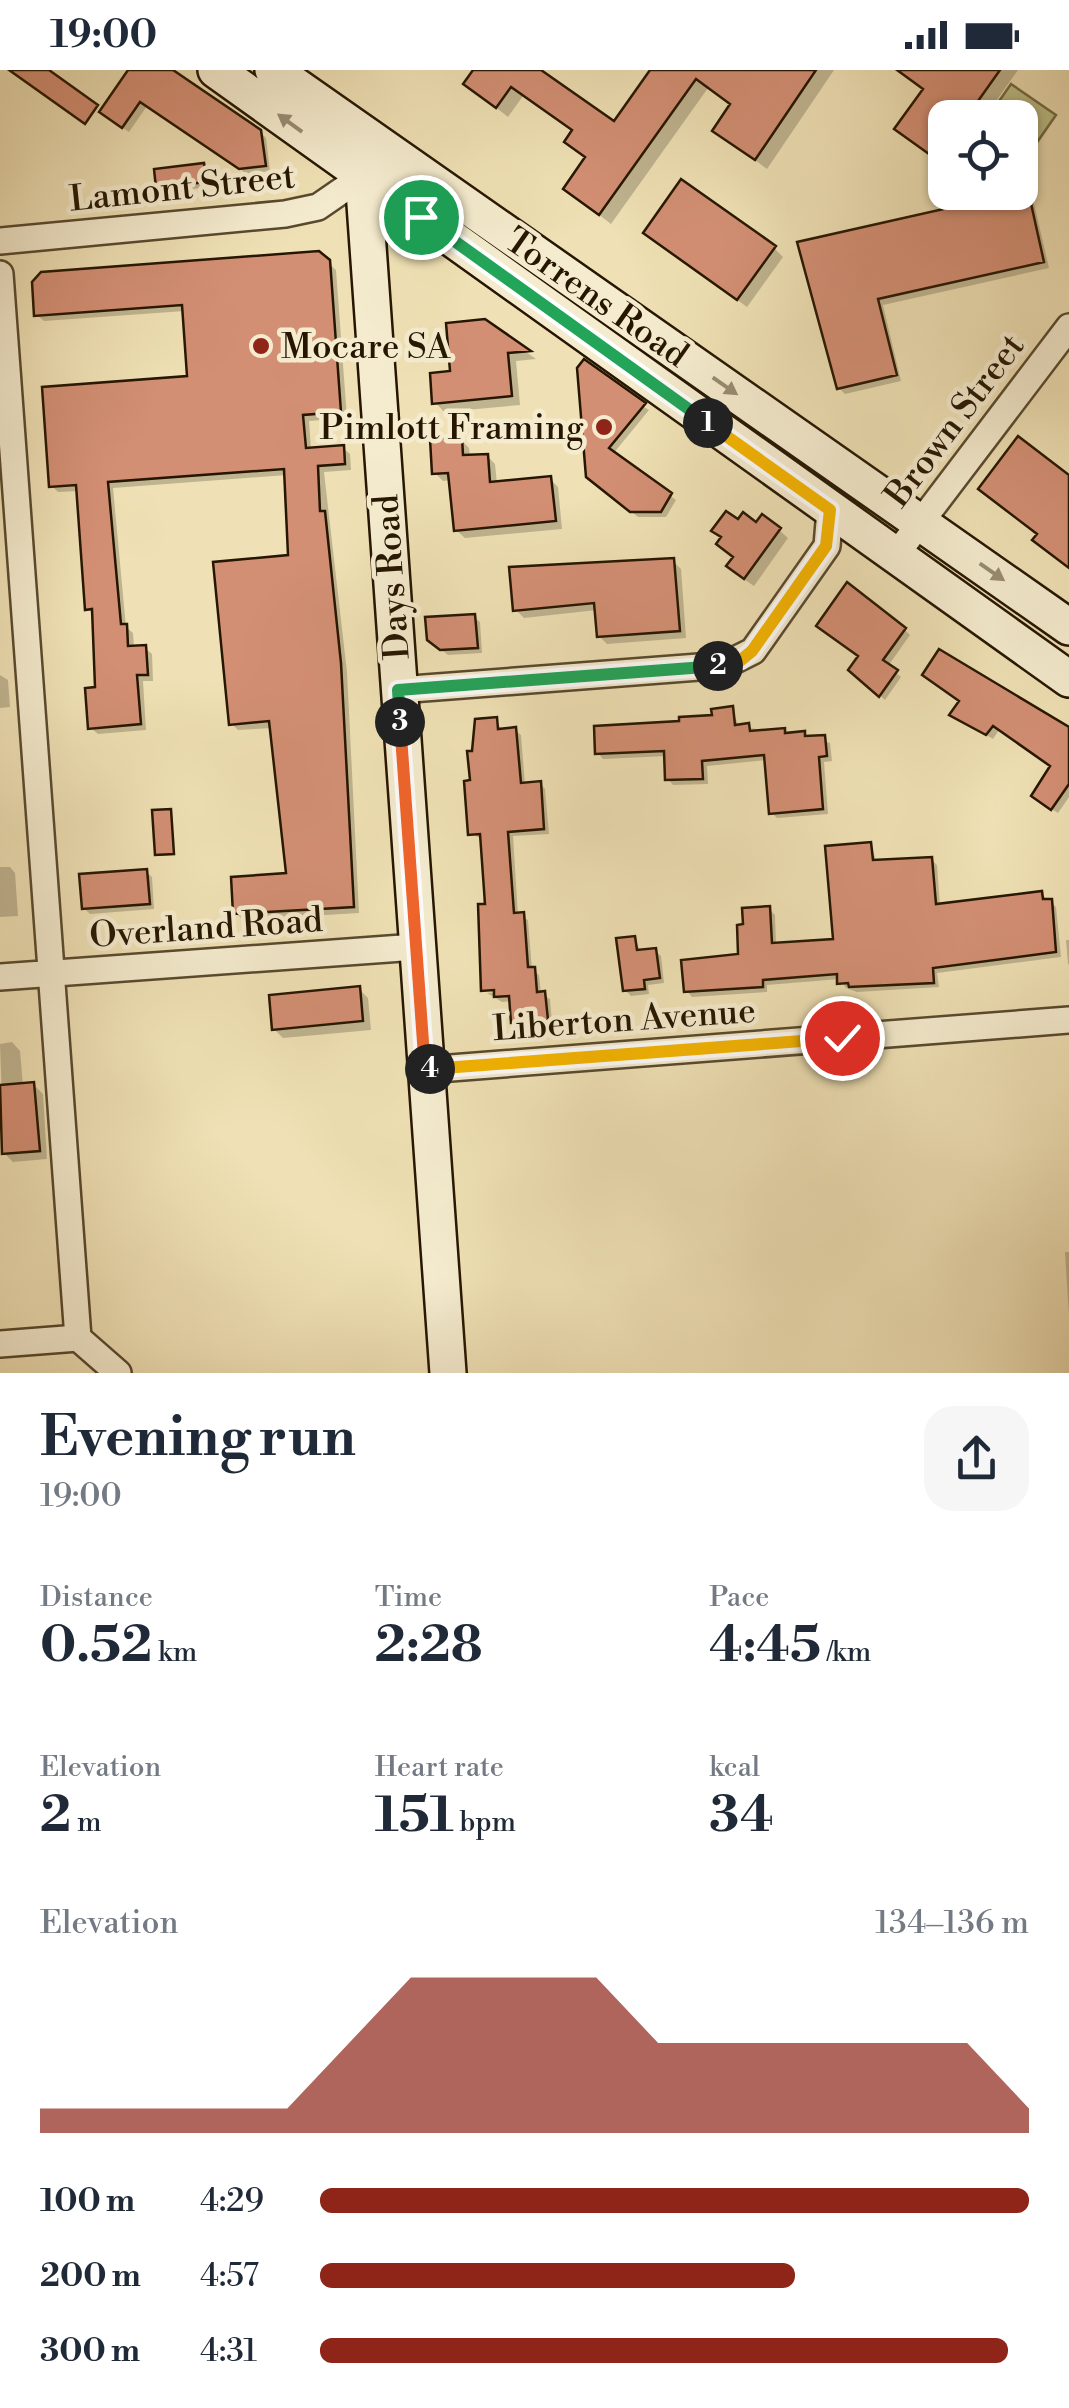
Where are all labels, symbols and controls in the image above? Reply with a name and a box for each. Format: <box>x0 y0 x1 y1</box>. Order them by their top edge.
text: 19:00 <box>50 12 157 59</box>
map controls <box>928 100 1038 210</box>
button: locate <box>928 100 1038 210</box>
one-way arrow <box>276 114 303 133</box>
street label: Lamont Street <box>67 155 297 222</box>
pin <box>379 175 464 260</box>
icon: arrive <box>394 190 449 245</box>
street label: Torrens Road <box>496 219 696 377</box>
place label: Mocare SA <box>281 326 451 369</box>
street label: Brown Street <box>876 326 1034 517</box>
marker: Mocare SA <box>250 335 272 357</box>
one-way arrow <box>712 376 738 395</box>
pin: 1 <box>683 398 733 448</box>
text: 1 <box>701 405 715 440</box>
place label: Pimlott Framing <box>320 407 584 450</box>
marker: Pimlott Framing <box>593 416 615 438</box>
street label: Days Road <box>365 493 420 661</box>
one-way arrow <box>978 562 1005 581</box>
pin: 2 <box>693 641 743 691</box>
text: 2 <box>709 648 727 683</box>
pin: 3 <box>375 697 425 747</box>
text: 3 <box>392 704 408 739</box>
street label: Overland Road <box>88 899 324 958</box>
street label: Liberton Avenue <box>491 990 757 1051</box>
pin <box>800 996 885 1081</box>
icon: check <box>815 1011 870 1066</box>
pin: 4 <box>405 1044 455 1094</box>
text: 4 <box>421 1051 439 1086</box>
text: Evening run <box>40 1404 356 1473</box>
button: share <box>924 1406 1029 1511</box>
text: 19:00 <box>40 1476 122 1516</box>
text: Distance <box>40 1580 153 1615</box>
text: Time <box>375 1580 442 1615</box>
text: Pace <box>709 1580 769 1615</box>
text: 0.52 <box>40 1615 152 1677</box>
text: 2:28 <box>375 1615 483 1677</box>
text: 4:45 <box>709 1615 821 1677</box>
text: km <box>152 1635 197 1670</box>
text: /km <box>821 1635 871 1670</box>
text: Elevation <box>40 1750 161 1785</box>
text: Heart rate <box>375 1750 504 1785</box>
text: kcal <box>709 1750 760 1785</box>
text: 2 <box>40 1785 71 1847</box>
text: 151 <box>375 1785 454 1847</box>
text: 34 <box>709 1785 774 1847</box>
text: m <box>71 1805 102 1840</box>
text: bpm <box>454 1805 516 1840</box>
text: Elevation <box>40 1903 179 1943</box>
text: 134–136 m <box>875 1903 1029 1943</box>
text: 100 m <box>40 2181 135 2221</box>
text: 4:29 <box>200 2181 264 2221</box>
text: 200 m <box>40 2256 141 2296</box>
text: 4:57 <box>200 2256 259 2296</box>
text: 300 m <box>40 2331 140 2371</box>
text: 4:31 <box>200 2331 257 2371</box>

